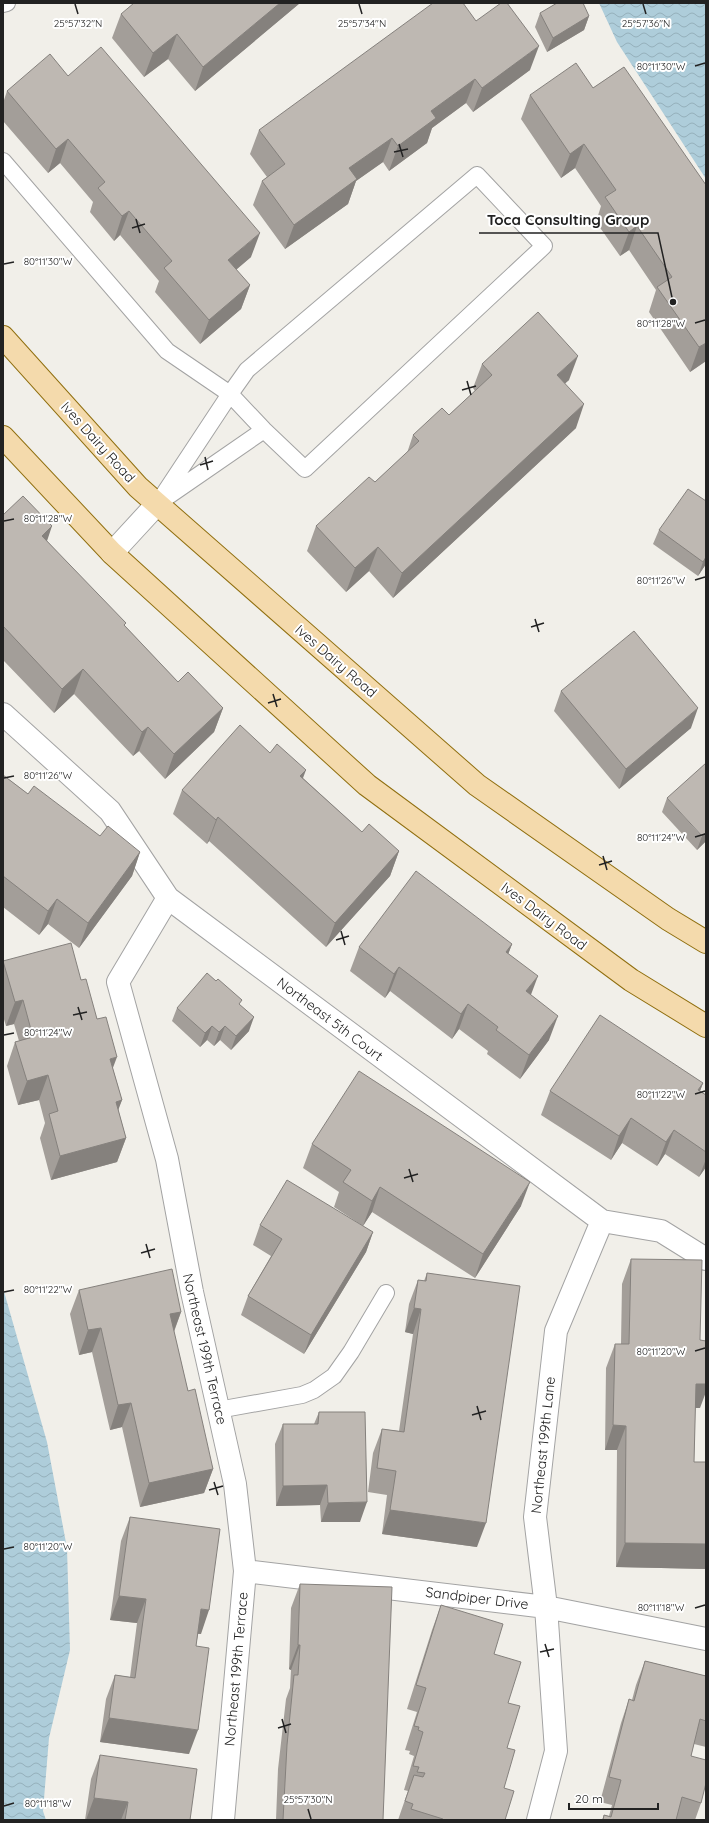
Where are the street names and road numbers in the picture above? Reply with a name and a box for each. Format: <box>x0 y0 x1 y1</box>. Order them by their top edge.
street label: Ives Dairy Road <box>57 398 139 486</box>
street label: Ives Dairy Road <box>291 621 381 701</box>
street label: Ives Dairy Road <box>498 878 590 954</box>
street label: Northeast 5th Court <box>273 973 387 1065</box>
street label: Northeast 199th Terrace <box>179 1272 231 1426</box>
street label: Northeast 199th Lane <box>527 1376 559 1514</box>
street label: Sandpiper Drive <box>424 1583 530 1613</box>
street label: Northeast 199th Terrace <box>220 1591 252 1747</box>

